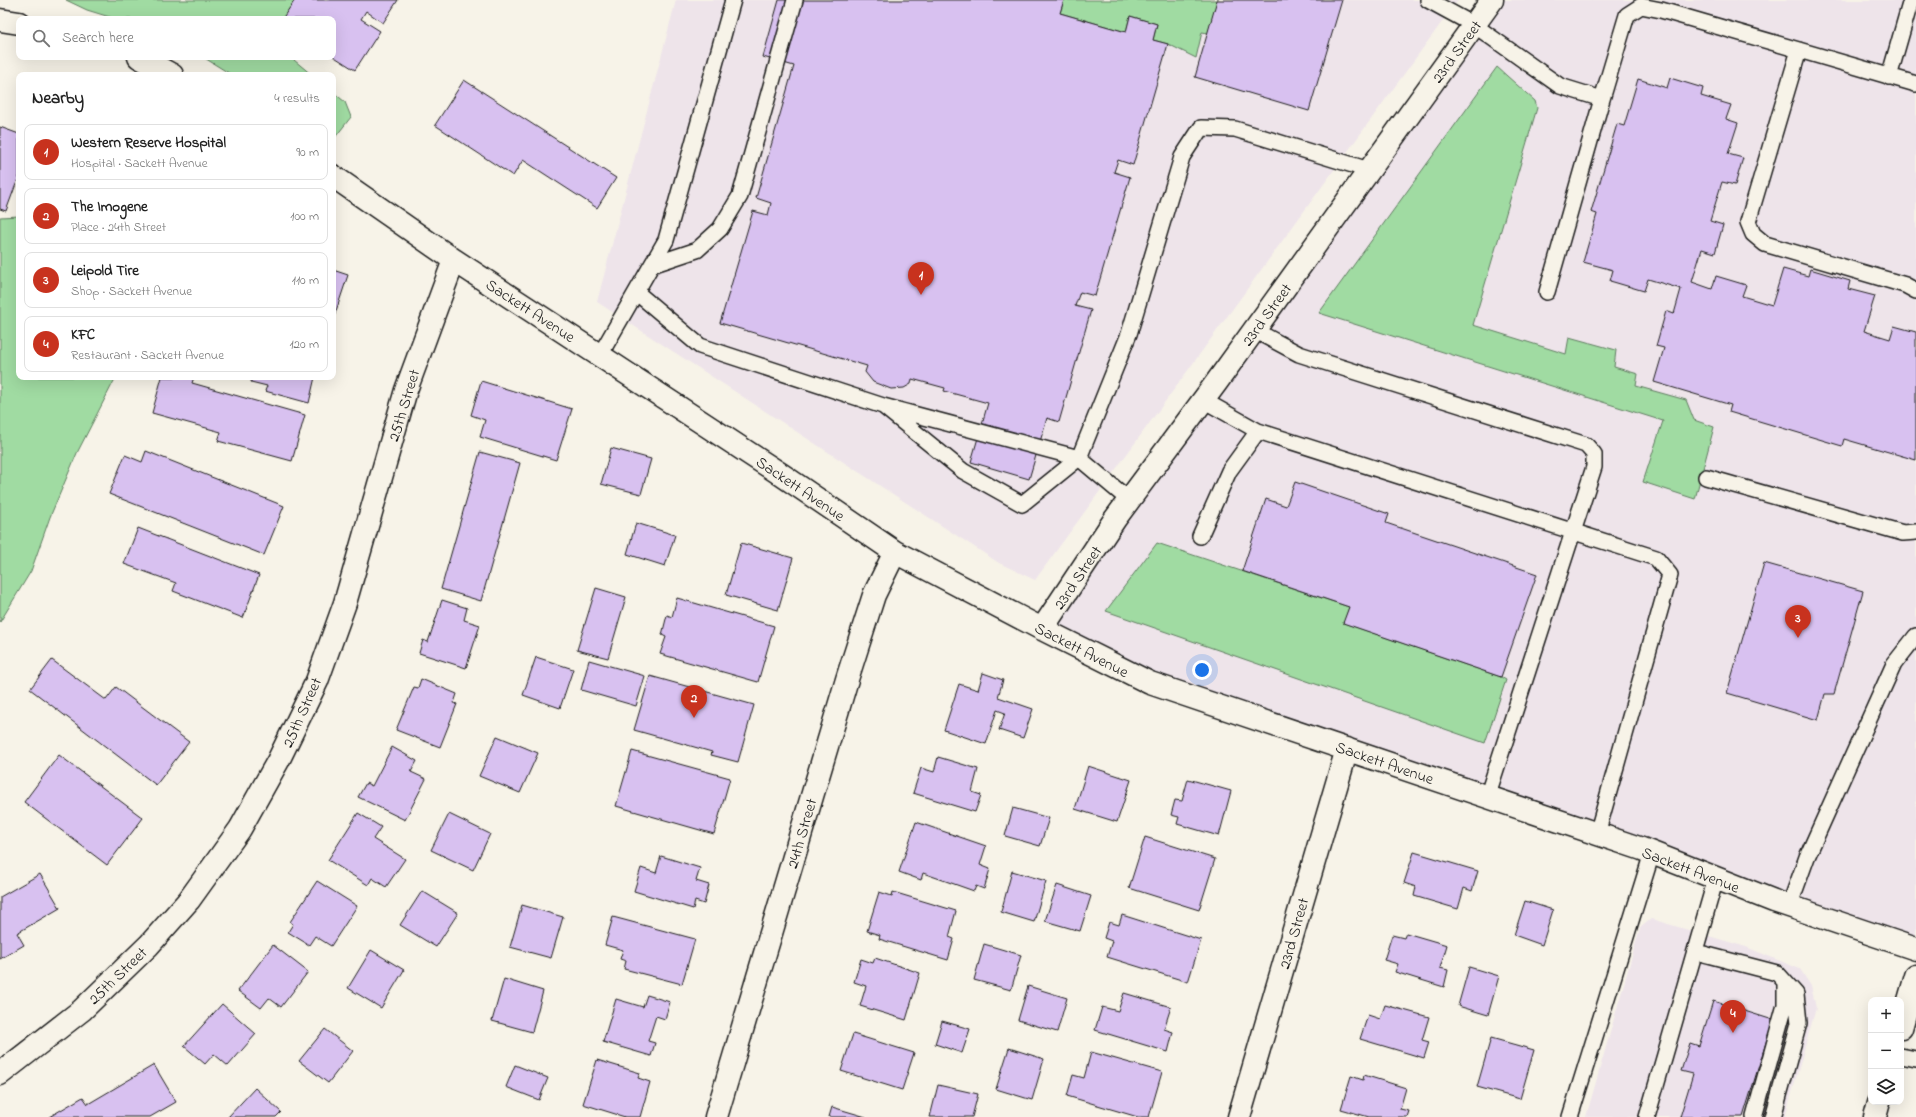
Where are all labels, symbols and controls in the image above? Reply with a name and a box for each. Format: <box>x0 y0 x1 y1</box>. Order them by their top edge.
street label: 23rd Street <box>1427 15 1489 89</box>
search box <box>16 16 336 60</box>
icon: search <box>30 27 52 49</box>
text: Search here <box>62 27 134 49</box>
text: Nearby <box>32 86 84 111</box>
text: 4 results <box>274 89 320 108</box>
text: Western Reserve Hospital <box>71 132 226 154</box>
text: 1 <box>44 143 48 162</box>
text: 90 m <box>296 143 319 162</box>
text: Hospital · Sackett Avenue <box>71 154 208 173</box>
text: The Imogene <box>71 196 148 218</box>
text: 2 <box>43 207 49 226</box>
text: 100 m <box>290 207 319 226</box>
text: Place · 24th Street <box>71 218 166 237</box>
text: Leipold Tire <box>71 260 139 282</box>
pin: 1 <box>908 262 934 295</box>
text: 3 <box>43 271 49 290</box>
text: 110 m <box>292 271 319 290</box>
street label: Sackett Avenue <box>480 274 580 350</box>
street label: 23rd Street <box>1237 278 1299 352</box>
text: Shop · Sackett Avenue <box>71 282 192 301</box>
text: KFC <box>71 324 95 346</box>
text: 4 <box>43 335 49 354</box>
text: 120 m <box>289 335 319 354</box>
text: Restaurant · Sackett Avenue <box>71 346 224 365</box>
street label: 25th Street <box>383 366 427 445</box>
street label: Sackett Avenue <box>751 451 850 529</box>
street label: 23rd Street <box>1048 541 1109 615</box>
pin: 3 <box>1785 605 1811 638</box>
street label: Sackett Avenue <box>1030 617 1133 685</box>
your location <box>1192 660 1212 680</box>
street label: 25th Street <box>277 673 329 752</box>
pin: 2 <box>681 685 707 718</box>
street label: Sackett Avenue <box>1332 736 1438 792</box>
street label: 24th Street <box>781 795 825 871</box>
street label: Sackett Avenue <box>1638 841 1743 901</box>
street label: 23rd Street <box>1273 895 1317 972</box>
street label: 25th Street <box>83 942 154 1011</box>
map controls <box>1868 997 1904 1105</box>
button: + <box>1868 997 1904 1033</box>
pin: 4 <box>1720 1000 1746 1033</box>
button: − <box>1868 1033 1904 1069</box>
button: layers <box>1868 1069 1904 1105</box>

